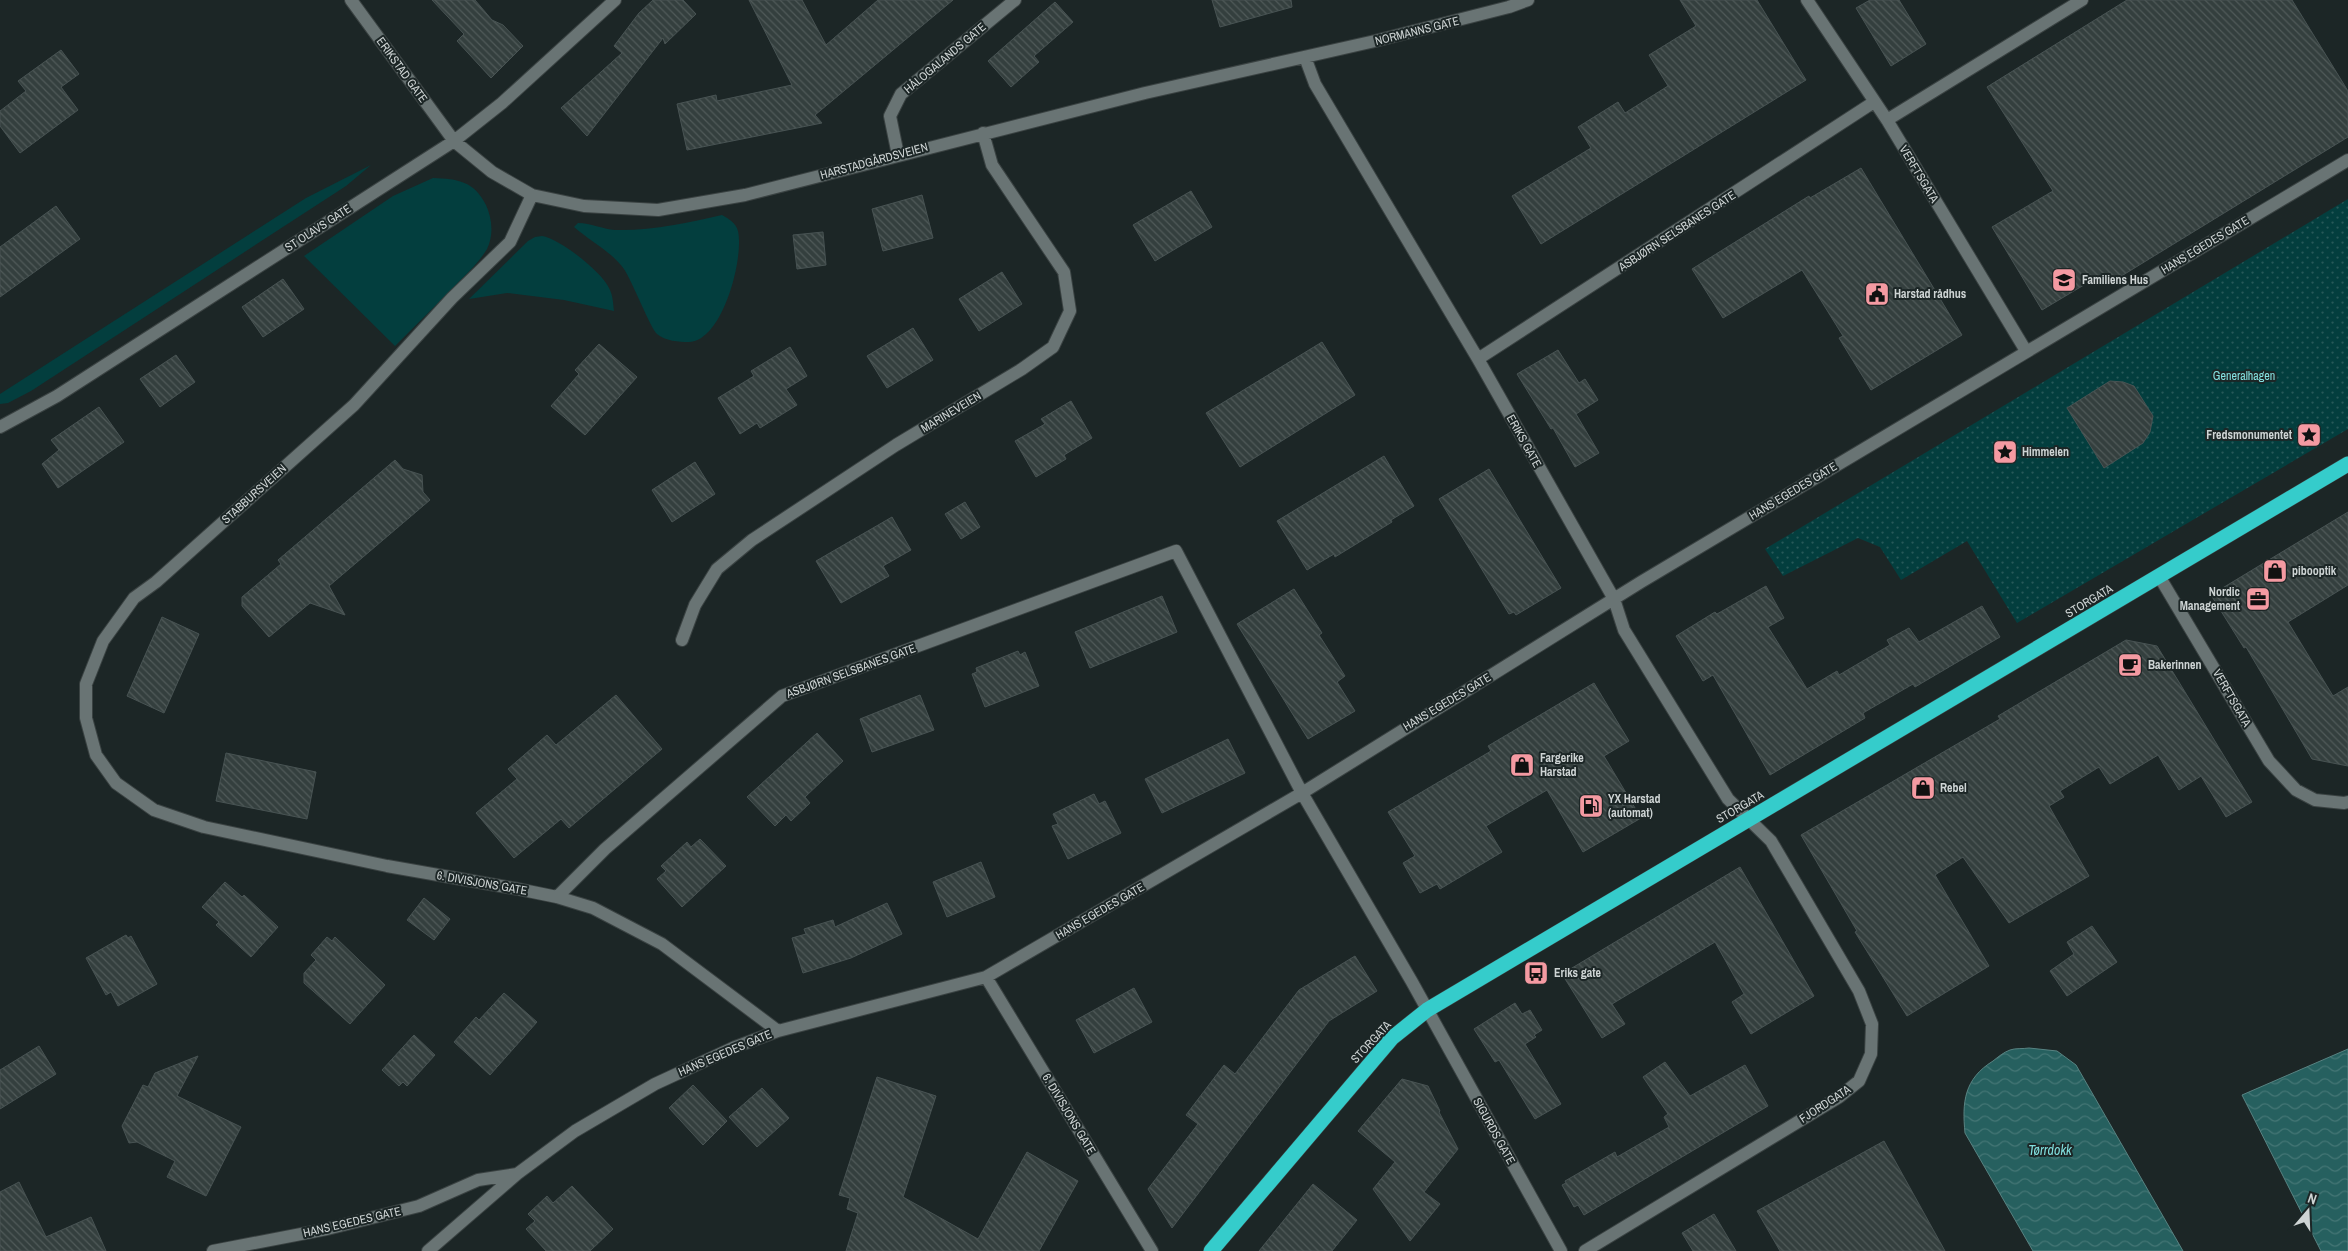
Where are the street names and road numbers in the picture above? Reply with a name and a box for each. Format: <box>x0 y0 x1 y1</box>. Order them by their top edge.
street label: NORMANNS GATE <box>1373 13 1461 49</box>
street label: HÅLOGALANDS GATE <box>901 19 989 97</box>
street label: ERIKSTAD GATE <box>373 34 431 106</box>
street label: HARSTADGÅRDSVEIEN <box>818 139 930 183</box>
street label: VERFTSGATA <box>1896 142 1943 206</box>
street label: ASBJØRN SELSBANES GATE <box>1615 187 1739 275</box>
street label: ST OLAVS GATE <box>282 201 354 255</box>
street label: HANS EGEDES GATE <box>2158 212 2252 278</box>
street label: MARINEVEIEN <box>918 388 984 436</box>
street label: ERIKS GATE <box>1503 412 1545 470</box>
street label: HANS EGEDES GATE <box>1746 458 1840 524</box>
street label: STABBURSVEIEN <box>218 461 290 527</box>
street label: STORGATA <box>2062 580 2116 621</box>
street label: ASBJØRN SELSBANES GATE <box>783 640 918 702</box>
street label: VERFTSGATA <box>2209 666 2255 730</box>
street label: HANS EGEDES GATE <box>1400 669 1494 735</box>
street label: STORGATA <box>1713 787 1767 827</box>
street label: 6. DIVISJONS GATE <box>435 867 529 899</box>
street label: HANS EGEDES GATE <box>1053 879 1147 943</box>
street label: STORGATA <box>1347 1017 1395 1067</box>
street label: HANS EGEDES GATE <box>676 1026 774 1080</box>
street label: 6. DIVISJONS GATE <box>1039 1071 1099 1157</box>
street label: FJORDGATA <box>1796 1081 1854 1127</box>
street label: SIGURDS GATE <box>1469 1095 1519 1167</box>
street label: HANS EGEDES GATE <box>302 1203 402 1241</box>

